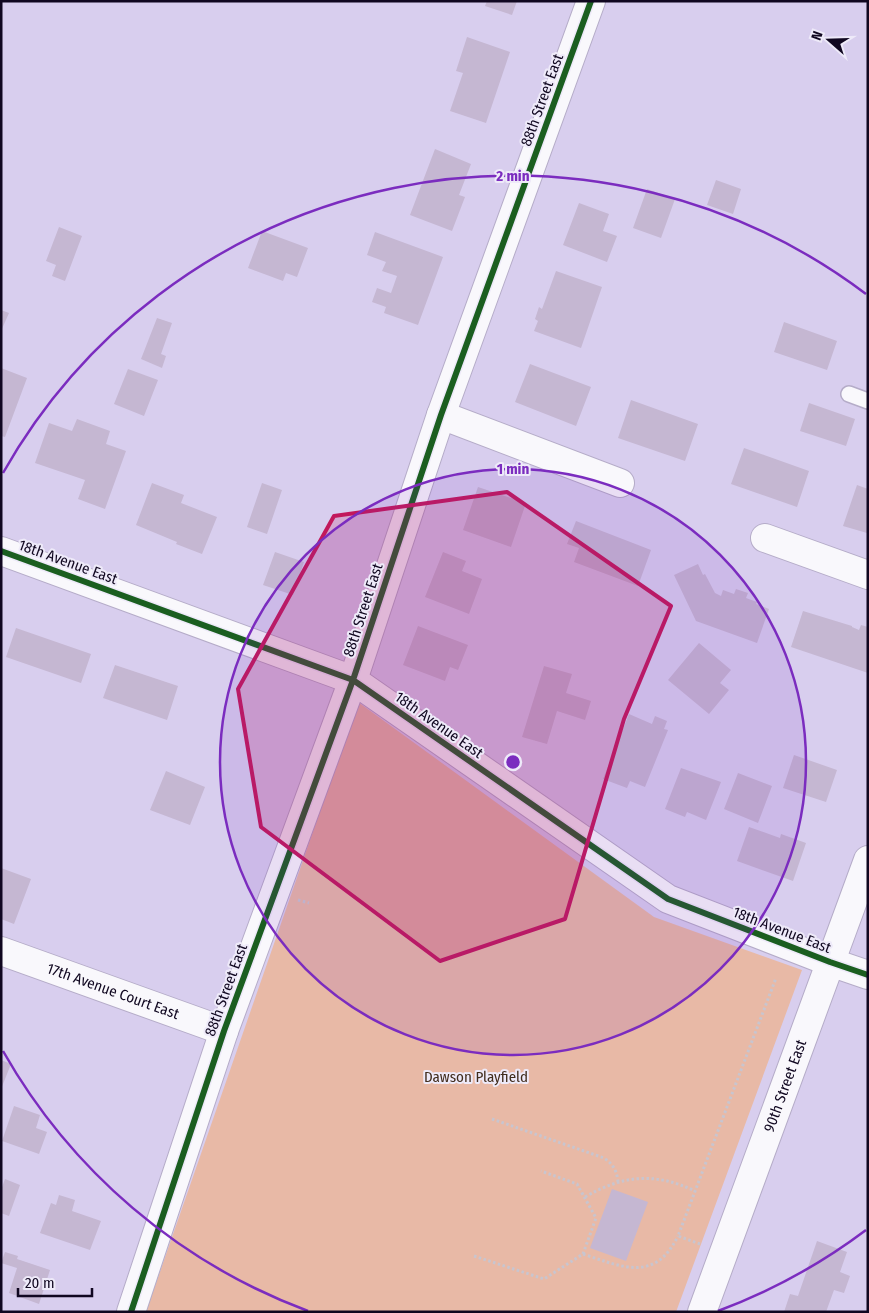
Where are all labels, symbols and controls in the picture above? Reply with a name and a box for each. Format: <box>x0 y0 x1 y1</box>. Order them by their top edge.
north arrow <box>804 15 854 65</box>
text: N <box>808 29 827 43</box>
street label: 88th Street East <box>517 51 567 149</box>
text: 2 min <box>495 167 530 185</box>
text: 1 min <box>497 460 529 478</box>
street label: 18th Avenue East <box>16 536 120 588</box>
street label: 88th Street East <box>339 561 387 659</box>
street label: 18th Avenue East <box>391 688 487 762</box>
centre of rings <box>504 753 522 771</box>
street label: 18th Avenue East <box>730 903 834 957</box>
street label: 88th Street East <box>201 941 251 1039</box>
street label: 17th Avenue Court East <box>44 959 182 1023</box>
street label: 90th Street East <box>760 1037 810 1135</box>
park label: Dawson Playfield <box>424 1068 528 1086</box>
scale bar <box>18 1266 91 1298</box>
text: 20 m <box>25 1274 55 1292</box>

